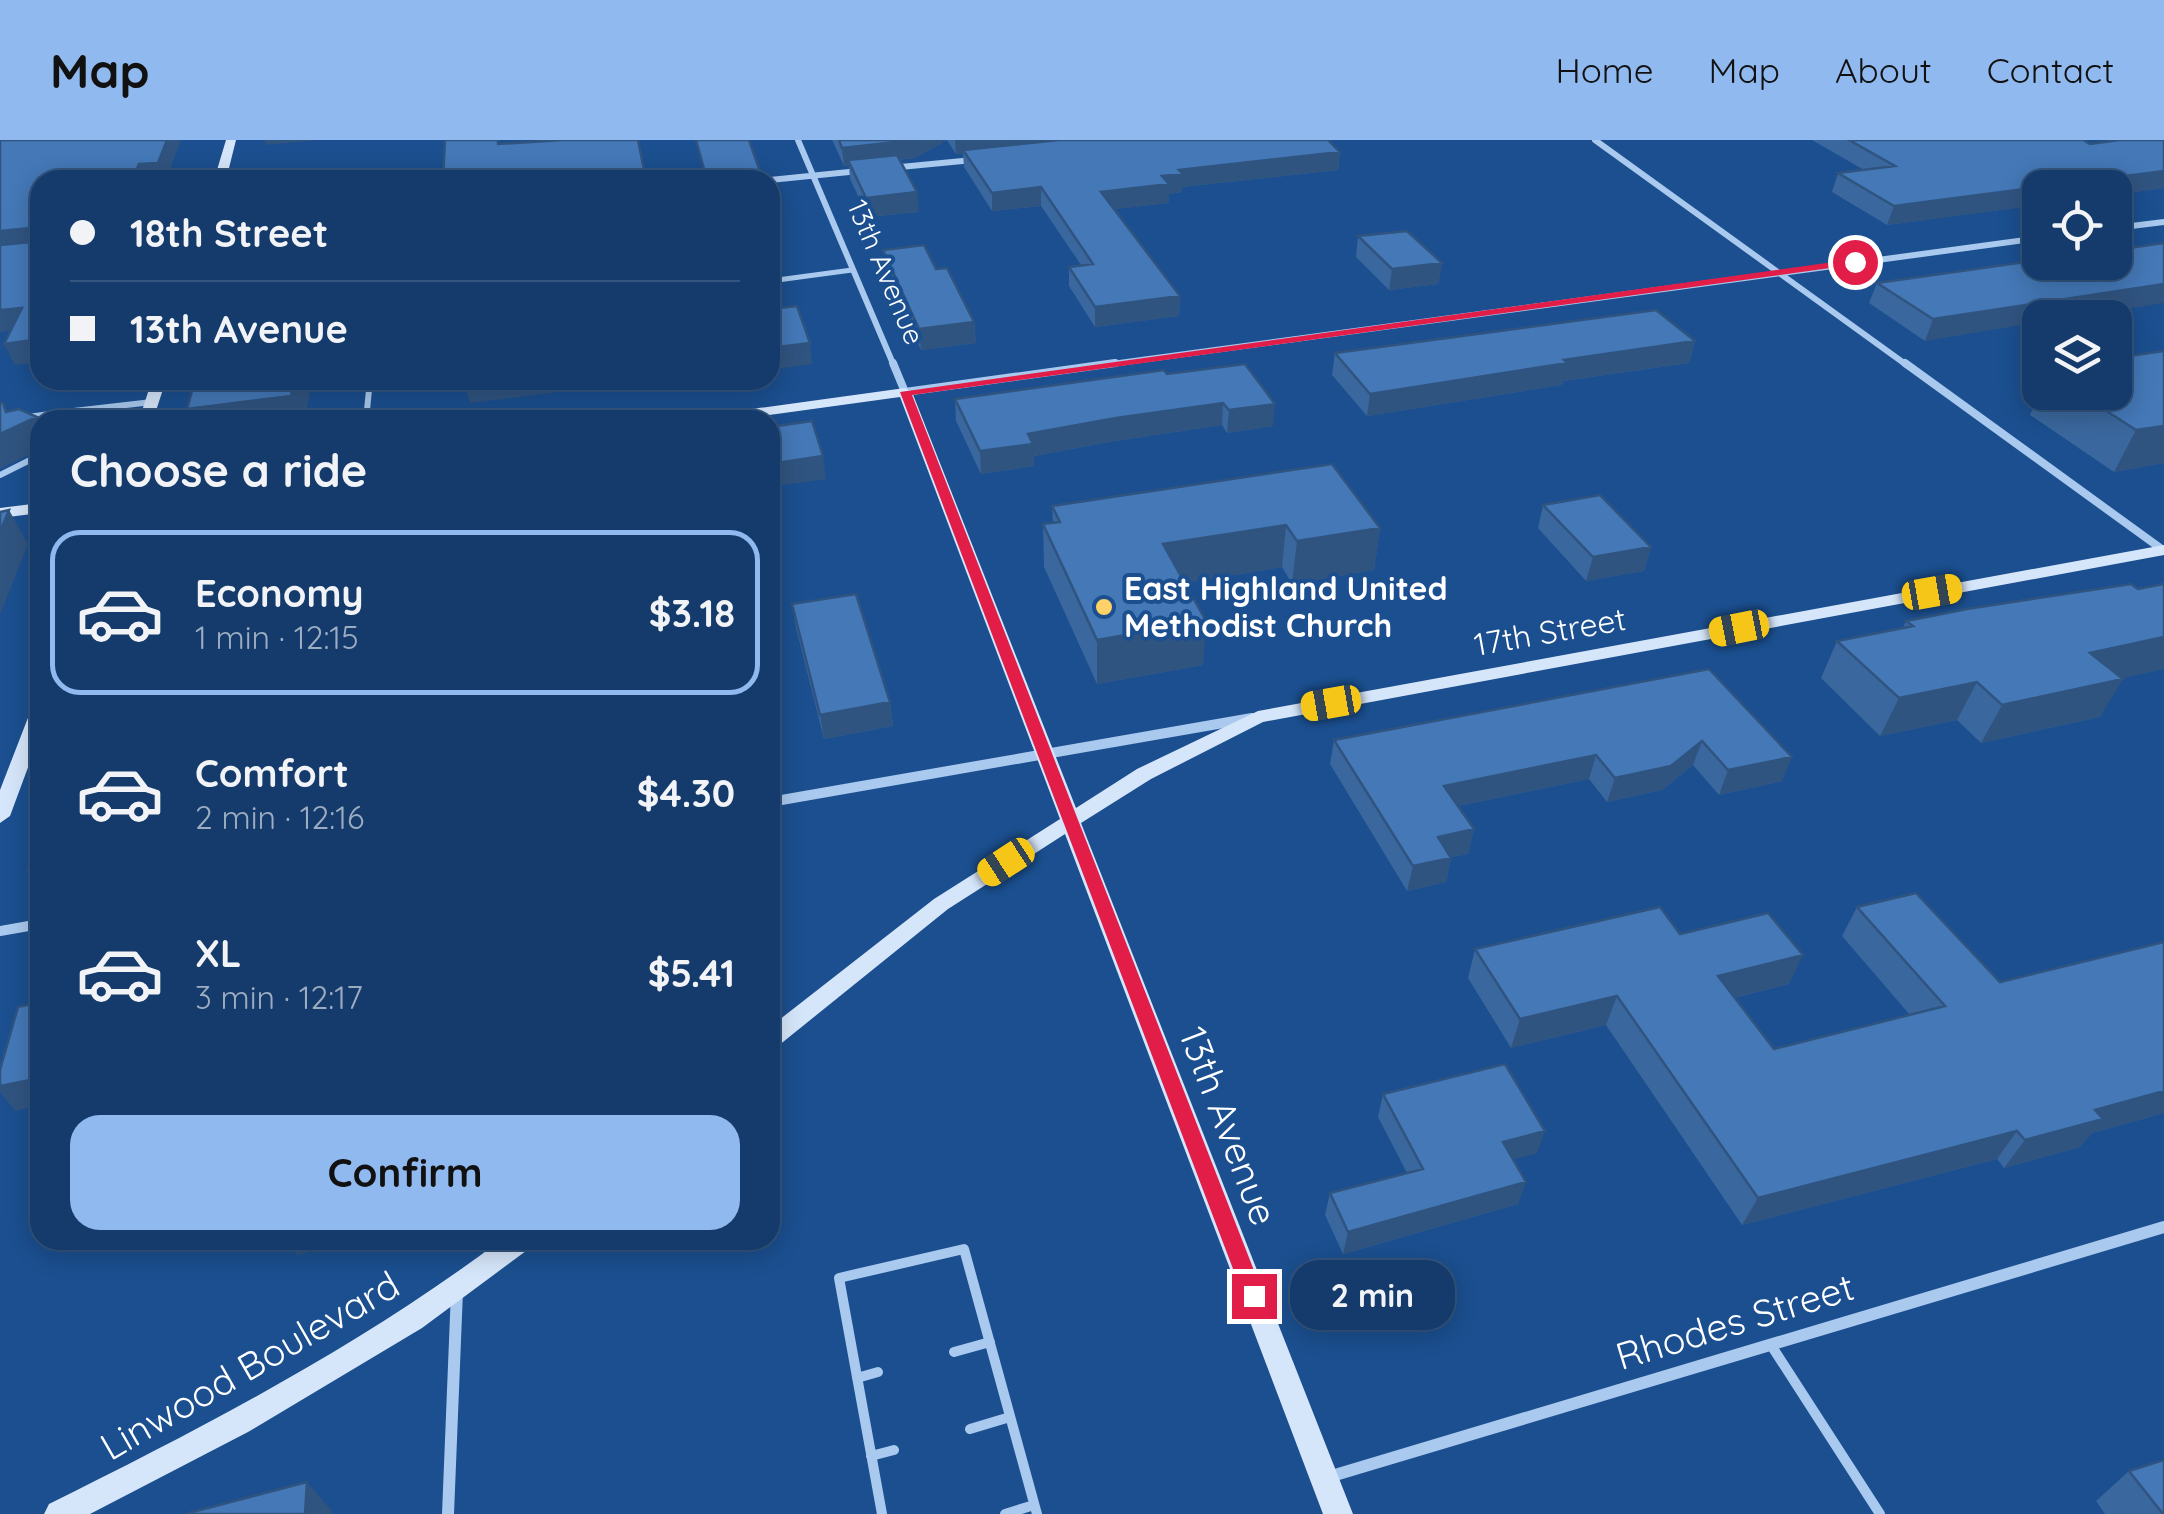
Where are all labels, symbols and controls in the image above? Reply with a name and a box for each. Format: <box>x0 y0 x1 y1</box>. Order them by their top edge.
text: Map <box>50 40 150 100</box>
text: Home <box>1556 48 1654 92</box>
text: Map <box>1709 48 1780 92</box>
text: About <box>1835 48 1932 92</box>
text: Contact <box>1987 48 2114 92</box>
map controls <box>2022 170 2132 410</box>
button: locate <box>2022 170 2132 280</box>
street label: 13th Avenue <box>840 194 933 349</box>
text: 18th Street <box>130 209 328 257</box>
route start <box>1833 240 1878 285</box>
button: layers <box>2022 300 2132 410</box>
text: 13th Avenue <box>130 305 348 353</box>
text: Choose a ride <box>70 442 367 498</box>
icon: car <box>75 568 165 658</box>
place label: East Highland United Methodist Church <box>1124 568 1448 645</box>
text: Economy <box>195 569 364 617</box>
car <box>1900 572 1964 612</box>
text: $3.18 <box>649 589 735 637</box>
marker: East Highland United Methodist Church <box>1093 596 1115 618</box>
street label: 17th Street <box>1471 598 1629 664</box>
car <box>1707 608 1771 648</box>
text: 1 min · 12:15 <box>195 617 359 657</box>
car <box>1299 683 1363 723</box>
icon: car <box>75 748 165 838</box>
text: Comfort <box>195 749 349 797</box>
text: $4.30 <box>637 769 735 817</box>
text: 2 min · 12:16 <box>195 797 364 837</box>
car <box>973 833 1039 891</box>
icon: car <box>75 928 165 1018</box>
text: XL <box>195 929 241 977</box>
text: $5.41 <box>648 949 735 997</box>
text: 3 min · 12:17 <box>195 977 363 1017</box>
street label: 13th Avenue <box>1169 1020 1289 1232</box>
button: Confirm <box>70 1115 740 1230</box>
street label: Linwood Boulevard <box>92 1260 407 1470</box>
callout: 2 min <box>1289 1261 1454 1331</box>
street label: Rhodes Street <box>1610 1262 1860 1380</box>
route end <box>1232 1274 1277 1319</box>
text: 2 min <box>1331 1275 1414 1315</box>

